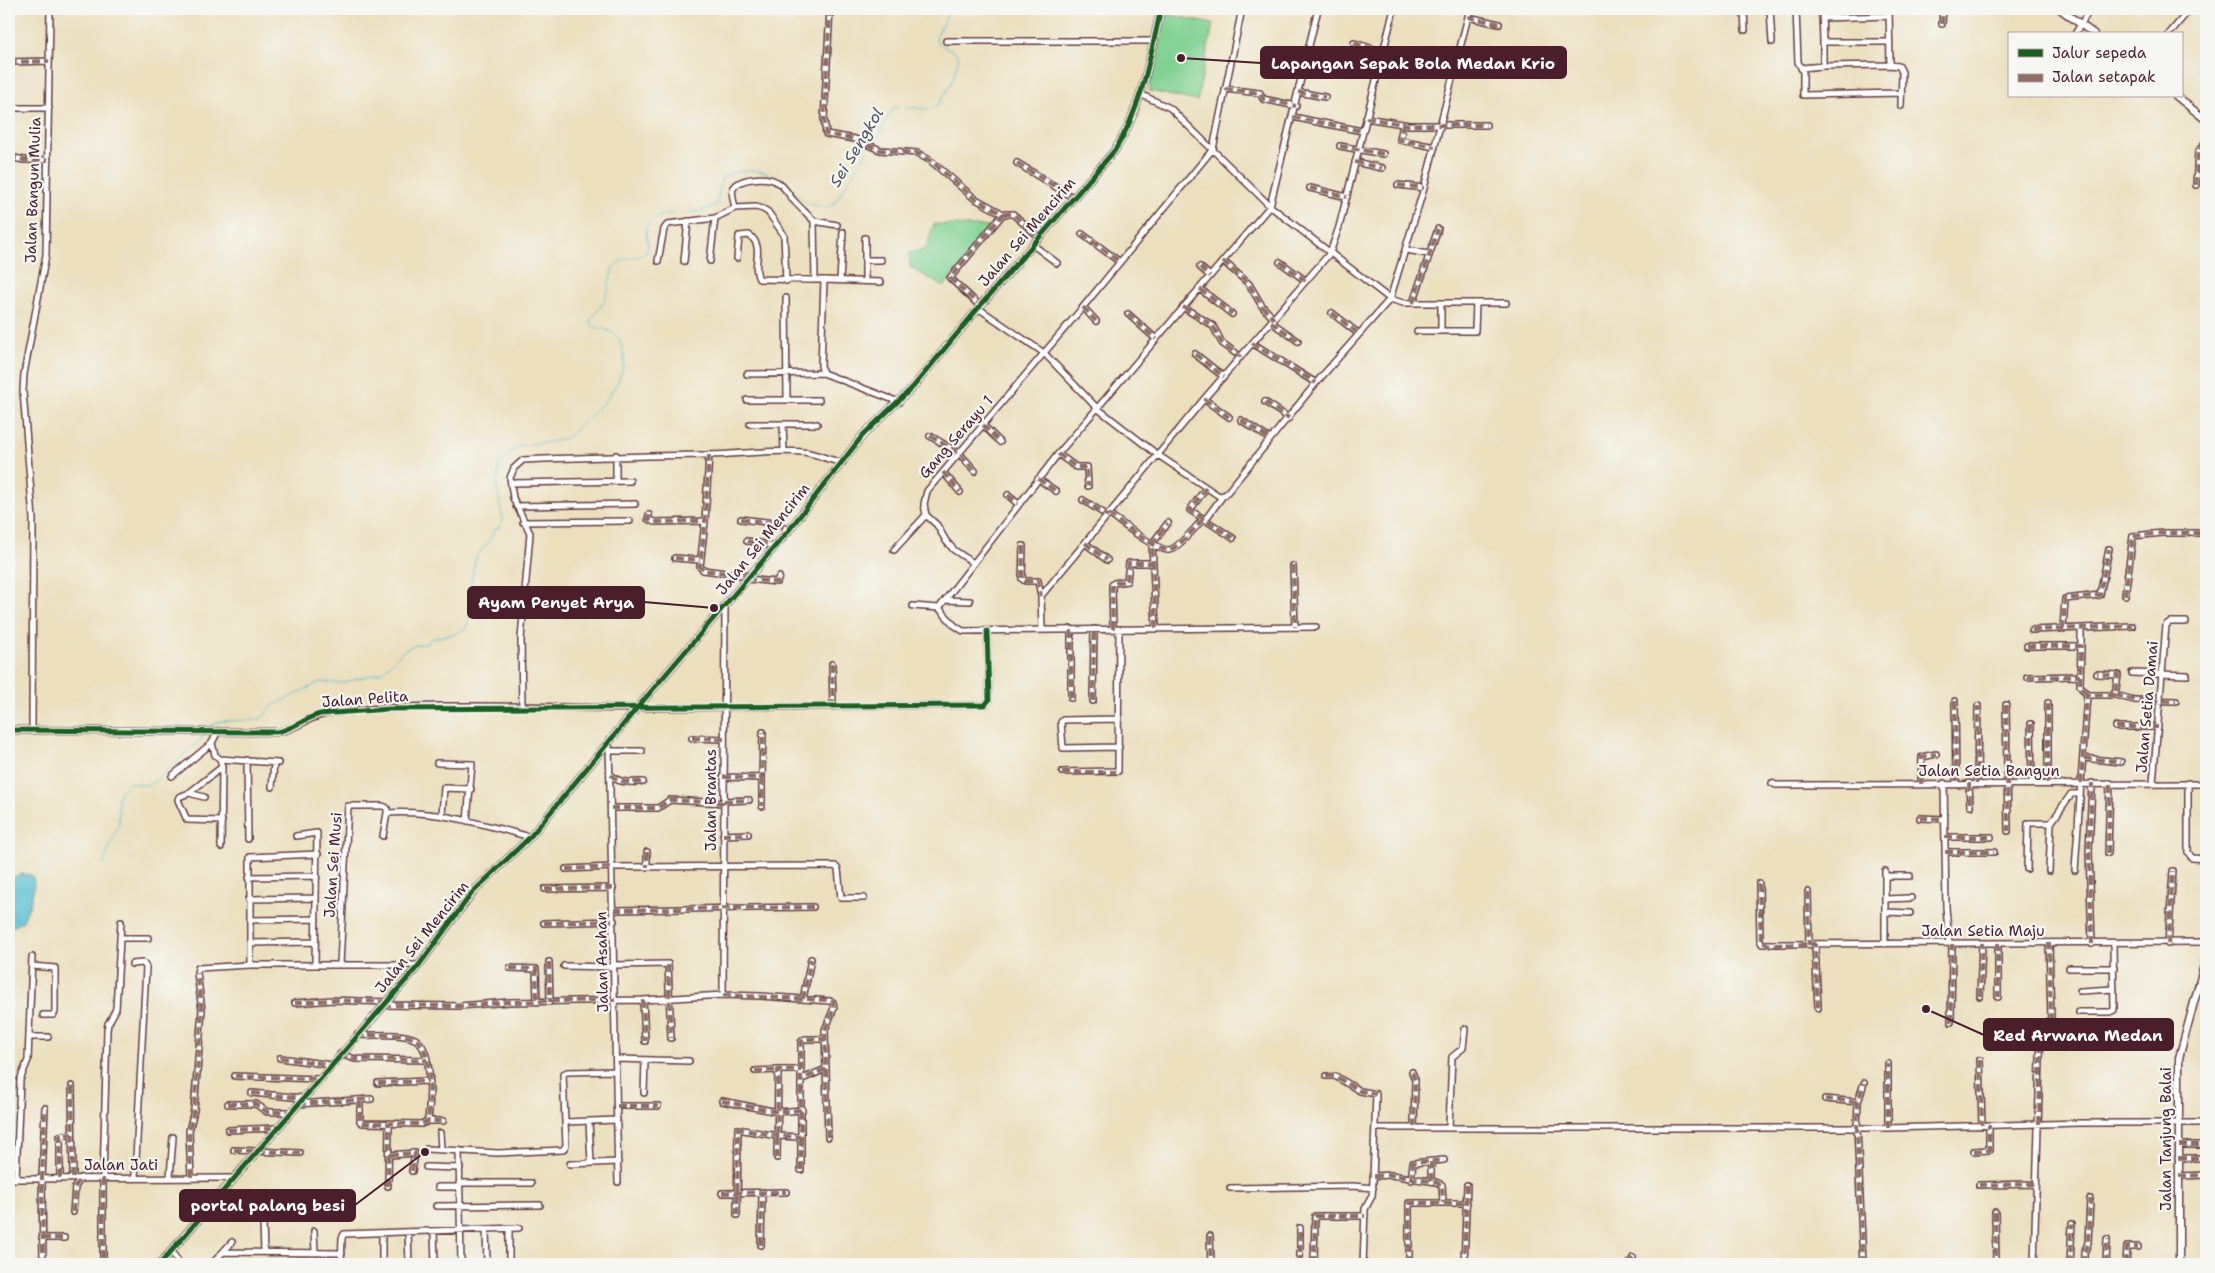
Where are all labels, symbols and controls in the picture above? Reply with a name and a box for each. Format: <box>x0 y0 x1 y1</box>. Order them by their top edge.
legend <box>2008 32 2182 98</box>
text: Jalur sepeda <box>2052 43 2147 63</box>
callout: Lapangan Sepak Bola Medan Krio <box>1261 47 1566 78</box>
text: Lapangan Sepak Bola Medan Krio <box>1271 53 1555 74</box>
text: Jalan setapak <box>2052 67 2156 87</box>
water label: Sei Sengkol <box>825 104 888 191</box>
street label: Jalan Bangun Mulia <box>20 116 46 263</box>
street label: Jalan Sei Mencirim <box>974 173 1080 291</box>
street label: Gang Serayu 1 <box>914 391 998 483</box>
street label: Jalan Sei Mencirim <box>712 479 814 599</box>
callout: Ayam Penyet Arya <box>468 587 644 618</box>
text: Ayam Penyet Arya <box>478 592 634 613</box>
street label: Jalan Setia Damai <box>2131 640 2163 774</box>
street label: Jalan Pelita <box>321 686 410 712</box>
street label: Jalan Brantas <box>701 749 721 851</box>
street label: Jalan Setia Bangun <box>1918 761 2060 781</box>
street label: Jalan Sei Musi <box>319 811 347 919</box>
street label: Jalan Sei Mencirim <box>371 877 473 997</box>
street label: Jalan Asahan <box>591 911 613 1013</box>
street label: Jalan Setia Maju <box>1921 921 2045 941</box>
callout: Red Arwana Medan <box>1984 1019 2173 1050</box>
text: Red Arwana Medan <box>1993 1025 2163 1046</box>
street label: Jalan Tanjung Balai <box>2156 1067 2176 1211</box>
street label: Jalan Jati <box>84 1155 158 1175</box>
callout: portal palang besi <box>180 1190 355 1221</box>
text: portal palang besi <box>191 1195 345 1216</box>

